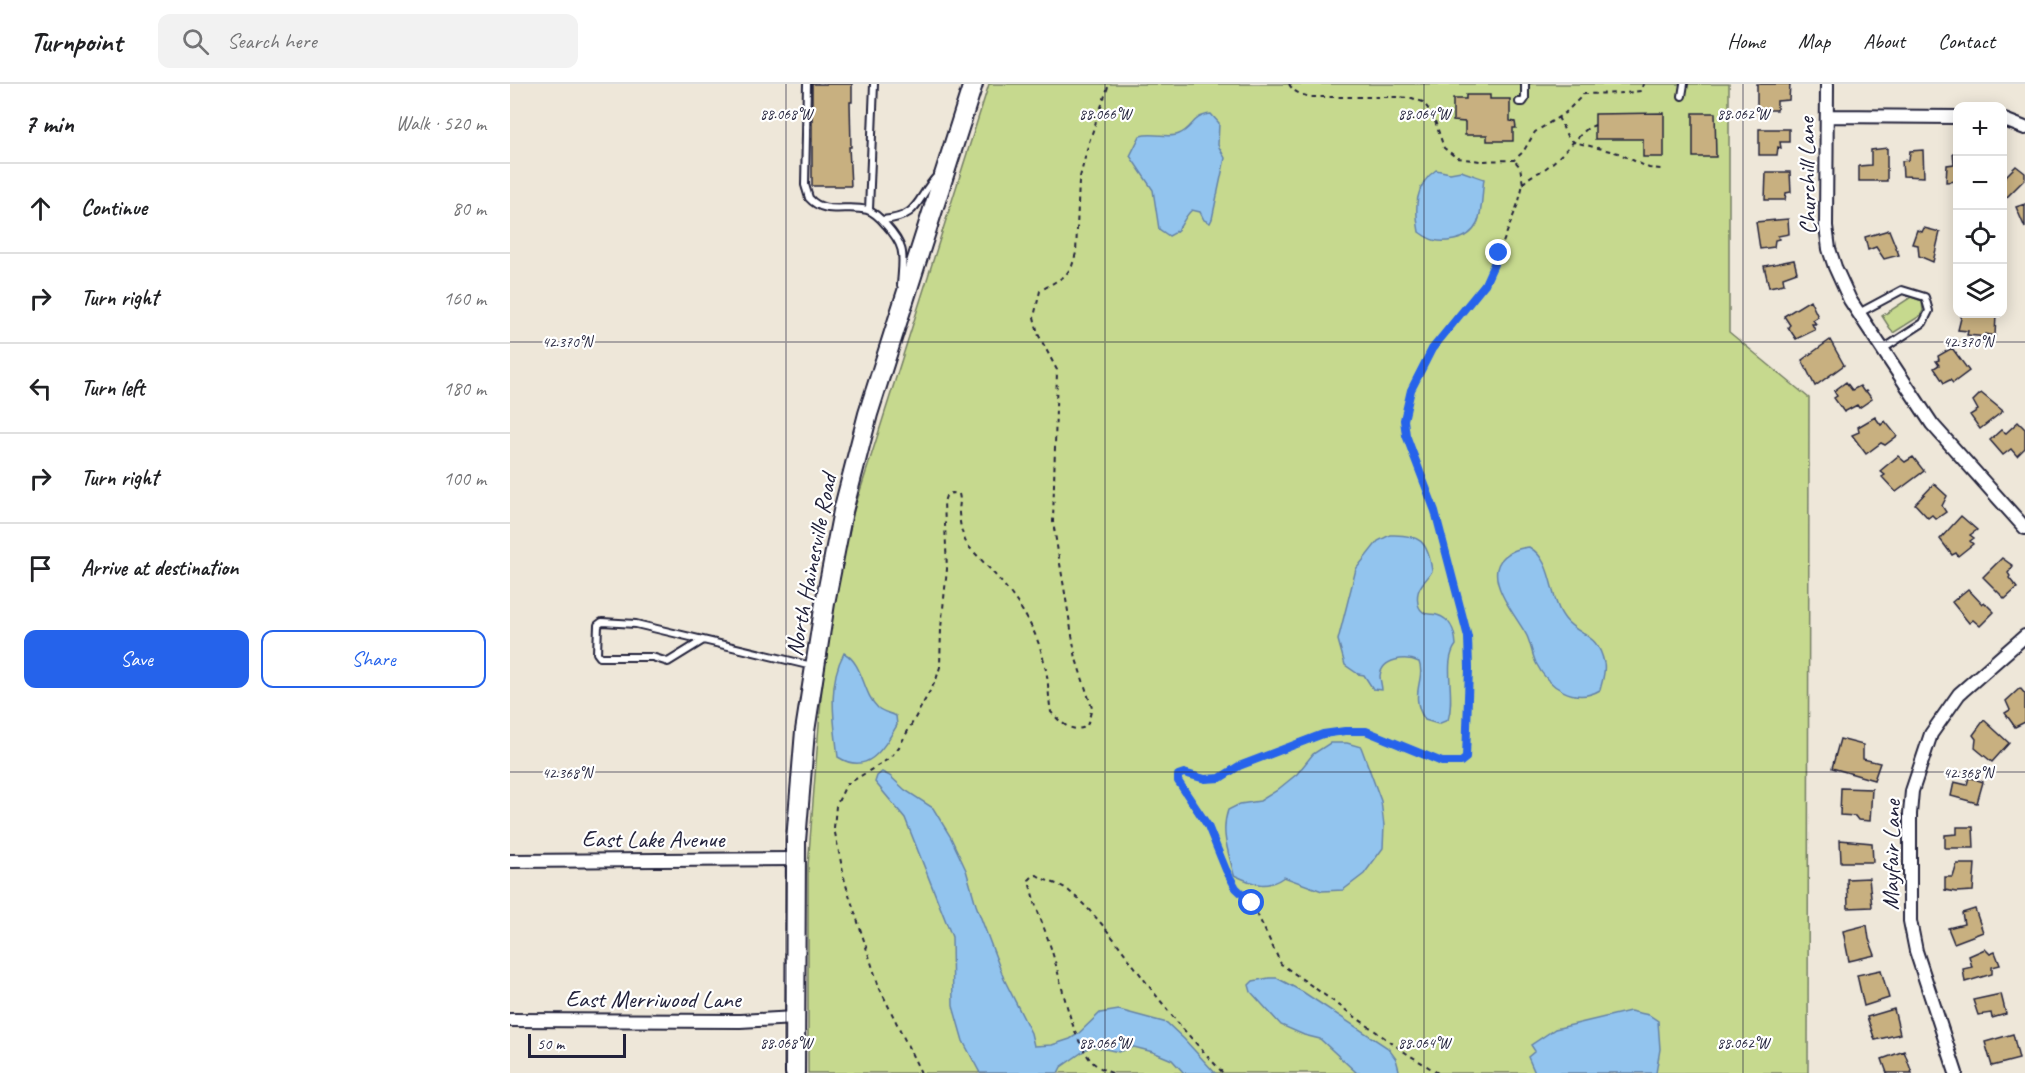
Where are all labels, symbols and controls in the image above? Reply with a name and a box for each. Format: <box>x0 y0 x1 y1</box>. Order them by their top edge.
search box <box>158 14 578 68</box>
text: Turnpoint <box>30 24 122 59</box>
icon: search <box>179 25 212 58</box>
text: Search here <box>227 27 317 55</box>
text: Home <box>1727 28 1765 54</box>
text: Map <box>1798 28 1830 54</box>
text: About <box>1863 28 1905 54</box>
text: Contact <box>1938 28 1995 54</box>
map controls <box>1953 102 2007 318</box>
button: + <box>1953 102 2007 156</box>
text: 88.068°W <box>760 105 815 124</box>
text: 88.066°W <box>1079 105 1134 124</box>
text: 88.064°W <box>1398 105 1453 124</box>
text: 88.062°W <box>1717 105 1772 124</box>
text: 7 min <box>24 107 74 140</box>
text: Walk · 520 m <box>396 111 486 136</box>
street label: Churchill Lane <box>1791 115 1823 235</box>
button: − <box>1953 156 2007 210</box>
icon: ahead <box>24 192 57 225</box>
text: Continue <box>81 194 147 222</box>
text: 80 m <box>452 196 486 221</box>
button: locate <box>1953 210 2007 264</box>
route end <box>1485 239 1511 265</box>
button: layers <box>1953 264 2007 318</box>
icon: right <box>24 282 57 315</box>
text: Turn right <box>81 284 158 312</box>
text: 160 m <box>443 286 486 311</box>
text: 42.370°N <box>542 333 595 352</box>
text: 42.370°N <box>1943 333 1996 352</box>
icon: left <box>24 372 57 405</box>
text: Turn left <box>81 374 145 402</box>
text: 180 m <box>443 376 486 401</box>
icon: right <box>24 462 57 495</box>
text: Turn right <box>81 464 158 492</box>
text: 100 m <box>443 466 486 491</box>
street label: North Hainesville Road <box>779 468 844 659</box>
icon: arrive <box>24 552 57 585</box>
text: Arrive at destination <box>81 554 238 582</box>
button: Save <box>24 630 249 688</box>
button: Share <box>261 630 486 688</box>
text: 42.368°N <box>542 764 595 783</box>
text: 42.368°N <box>1943 764 1996 783</box>
street label: Mayfair Lane <box>1875 797 1907 910</box>
street label: East Lake Avenue <box>582 824 726 854</box>
route start <box>1238 889 1264 915</box>
street label: East Merriwood Lane <box>565 984 743 1014</box>
scale bar <box>528 1031 626 1058</box>
text: 50 m <box>537 1034 564 1054</box>
text: 88.068°W <box>760 1034 815 1053</box>
text: 88.066°W <box>1079 1034 1134 1053</box>
text: 88.064°W <box>1398 1034 1453 1053</box>
text: 88.062°W <box>1717 1034 1772 1053</box>

